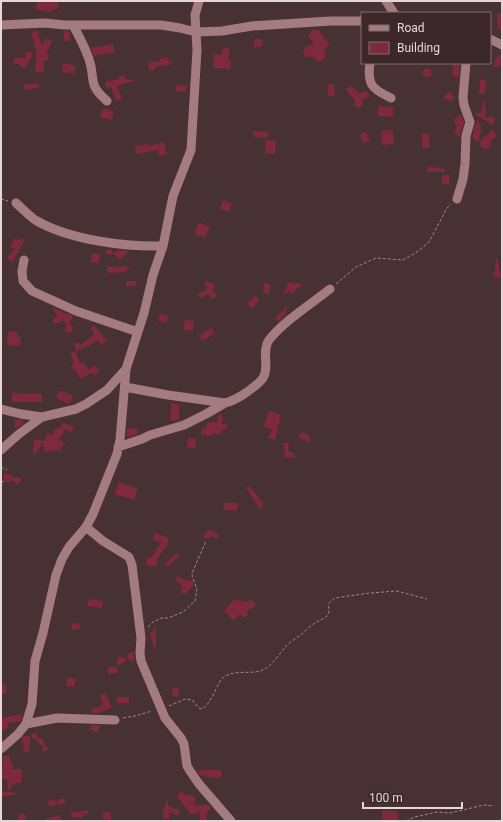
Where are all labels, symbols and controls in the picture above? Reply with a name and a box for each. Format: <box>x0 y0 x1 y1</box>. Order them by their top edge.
legend <box>361 12 491 64</box>
text: Road <box>397 21 425 35</box>
text: Building <box>397 41 440 55</box>
scale bar <box>363 784 462 810</box>
text: 100 m <box>369 791 403 805</box>

